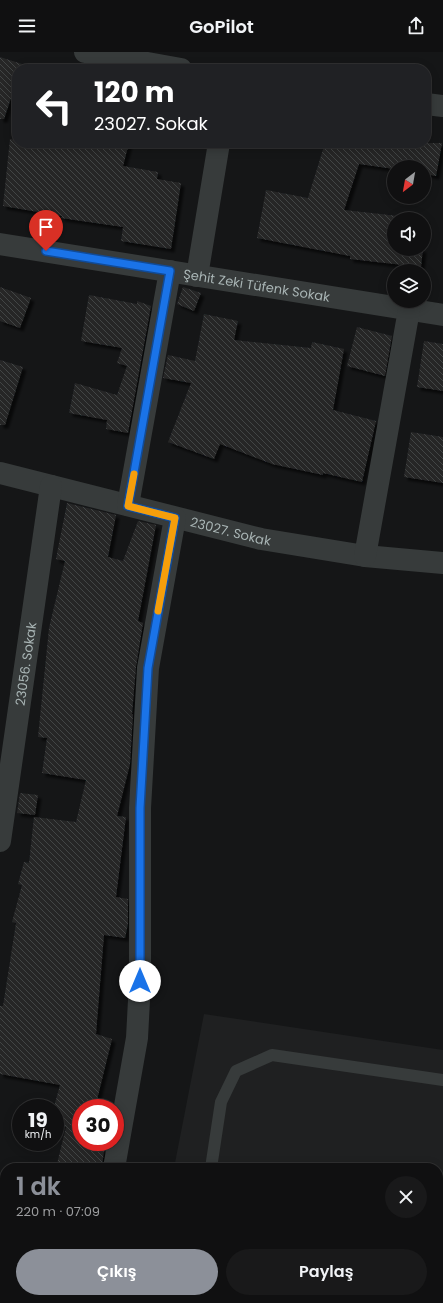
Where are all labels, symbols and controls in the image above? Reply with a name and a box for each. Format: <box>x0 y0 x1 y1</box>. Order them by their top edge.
text: GoPilot <box>189 14 254 39</box>
icon: menu <box>16 15 38 37</box>
icon: share <box>405 15 427 37</box>
text: 120 m <box>94 73 174 112</box>
icon: left <box>28 80 80 132</box>
text: 23027. Sokak <box>94 111 208 136</box>
north arrow <box>387 160 431 204</box>
map controls <box>387 160 431 308</box>
pin <box>29 210 63 251</box>
button: sound <box>387 212 431 256</box>
icon: arrive <box>35 216 57 238</box>
street label: Şehit Zeki Tüfenk Sokak <box>182 264 332 306</box>
button: layers <box>387 264 431 308</box>
street label: 23027. Sokak <box>189 512 273 550</box>
street label: 23056. Sokak <box>10 621 41 707</box>
position arrow <box>119 960 161 1002</box>
speed limit sign: 30 <box>72 1099 124 1151</box>
text: 19 <box>28 1106 48 1134</box>
text: km/h <box>25 1127 51 1142</box>
text: 1 dk <box>16 1170 61 1203</box>
button: close <box>385 1176 427 1218</box>
text: 220 m · 07:09 <box>16 1202 100 1221</box>
button: Çıkış <box>16 1249 218 1295</box>
button: Paylaş <box>226 1249 427 1295</box>

